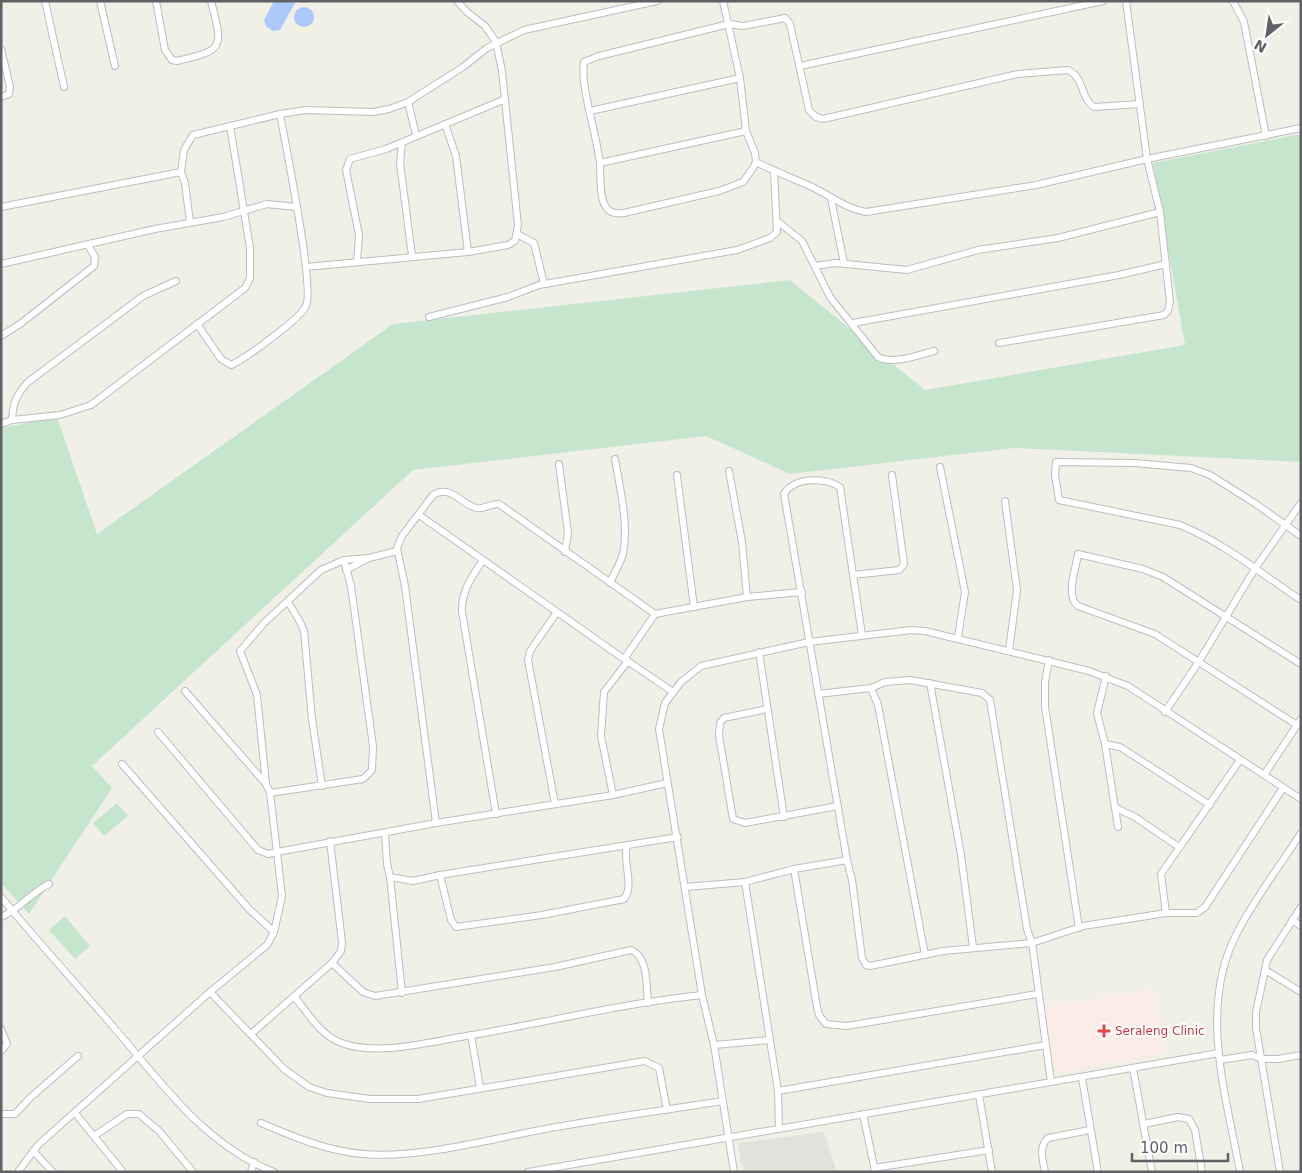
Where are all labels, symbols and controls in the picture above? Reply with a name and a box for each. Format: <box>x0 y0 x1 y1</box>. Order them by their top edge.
north arrow <box>1242 10 1292 60</box>
text: N <box>1251 36 1270 56</box>
marker: Seraleng Clinic <box>1097 1024 1111 1038</box>
place label: Seraleng Clinic <box>1115 1024 1205 1038</box>
scale bar <box>1132 1130 1228 1162</box>
text: 100 m <box>1140 1139 1188 1157</box>

